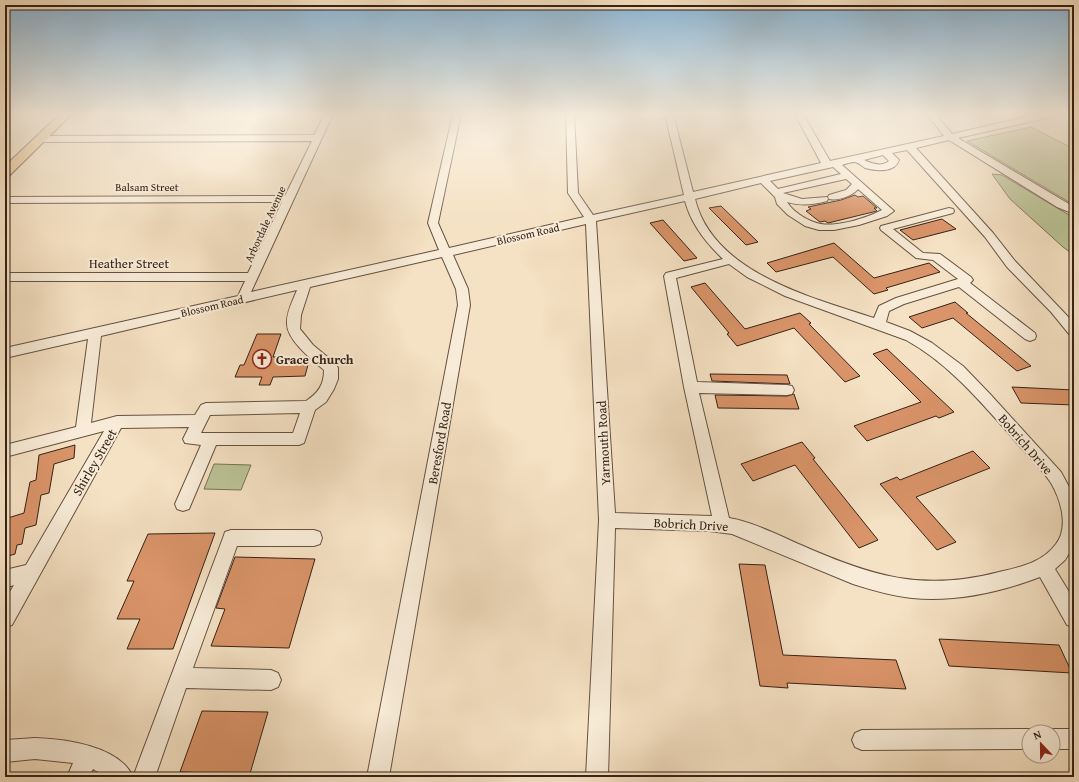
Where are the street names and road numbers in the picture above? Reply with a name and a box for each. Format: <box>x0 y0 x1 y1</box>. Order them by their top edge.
street label: Balsam Street <box>115 179 179 195</box>
street label: Arbordale Avenue <box>240 183 290 265</box>
street label: Blossom Road <box>495 219 561 249</box>
street label: Heather Street <box>89 254 169 273</box>
street label: Blossom Road <box>179 291 245 321</box>
street label: Yarmouth Road <box>592 400 615 486</box>
street label: Beresford Road <box>423 401 456 486</box>
street label: Bobrich Drive <box>994 410 1057 479</box>
street label: Shirley Street <box>68 425 122 499</box>
street label: Bobrich Drive <box>653 513 729 536</box>

